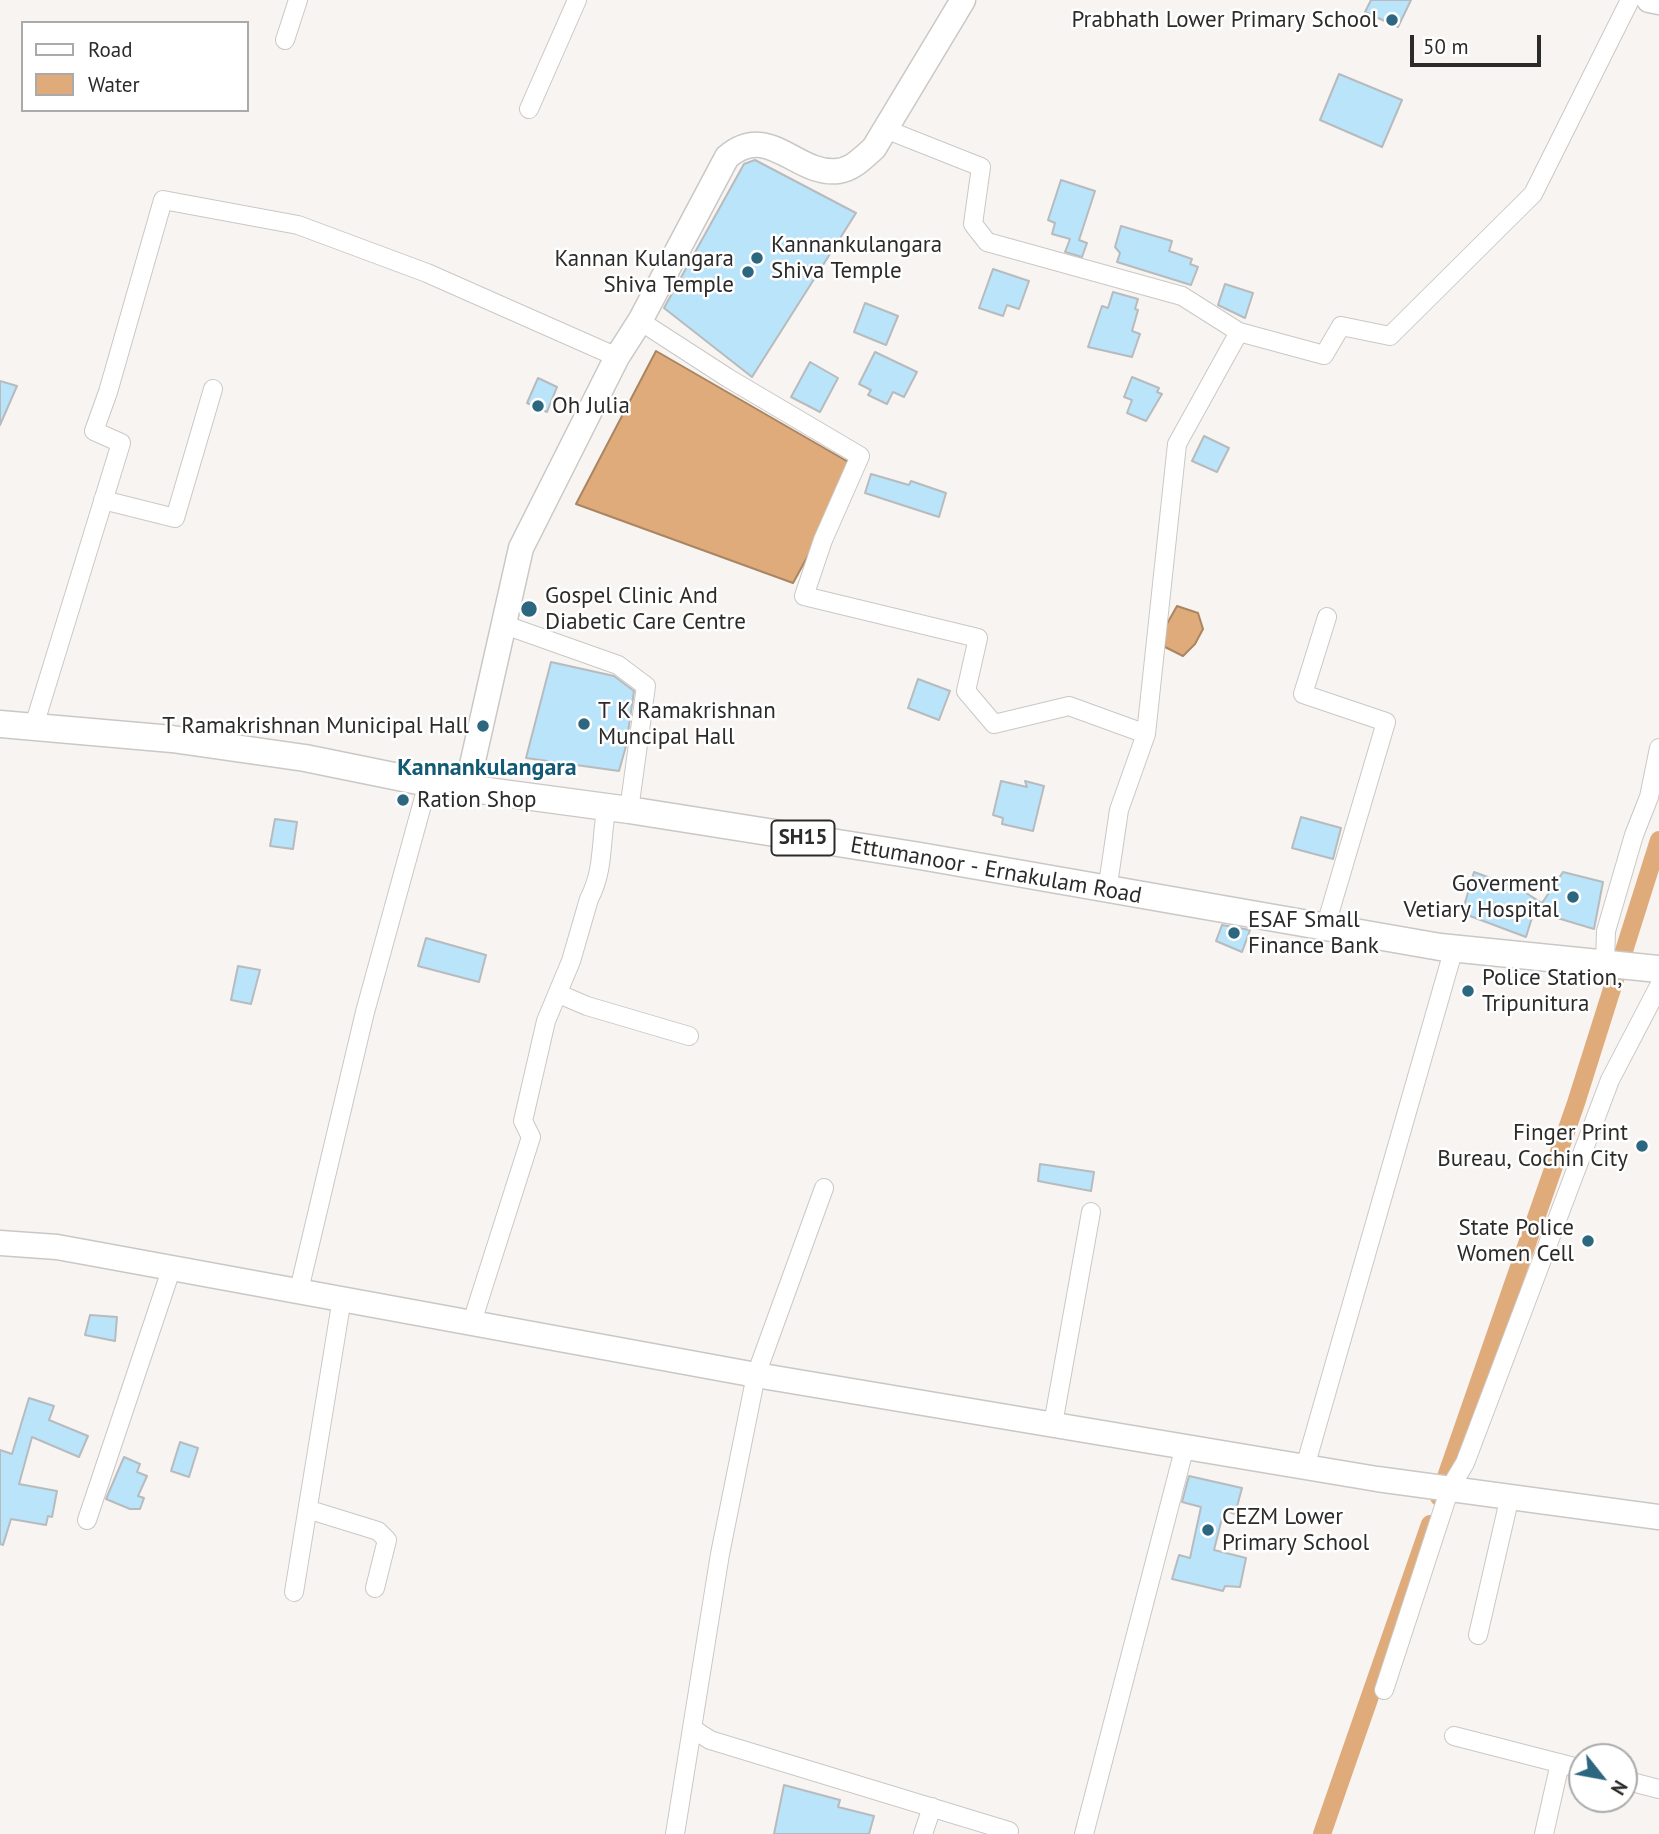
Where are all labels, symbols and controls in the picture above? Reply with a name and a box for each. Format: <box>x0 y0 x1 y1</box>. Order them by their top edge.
place label: Prabhath Lower Primary School <box>1072 6 1378 34</box>
marker: Prabhath Lower Primary School <box>1384 12 1400 28</box>
legend <box>21 21 248 112</box>
scale bar <box>1414 21 1545 65</box>
text: 50 m <box>1423 33 1469 60</box>
text: Road <box>88 36 132 63</box>
text: Water <box>88 71 140 98</box>
place label: Kannankulangara Shiva Temple <box>771 231 942 285</box>
place label: Kannan Kulangara Shiva Temple <box>554 245 734 299</box>
marker: Kannankulangara Shiva Temple <box>749 250 765 266</box>
marker: Kannan Kulangara Shiva Temple <box>740 264 756 280</box>
place label: Oh Julia <box>552 392 630 420</box>
marker: Oh Julia <box>530 398 546 414</box>
place label: Gospel Clinic And Diabetic Care Centre <box>545 582 746 636</box>
marker: Gospel Clinic And Diabetic Care Centre <box>519 599 539 619</box>
place label: T K Ramakrishnan Muncipal Hall <box>598 697 776 751</box>
place label: T Ramakrishnan Municipal Hall <box>162 712 469 740</box>
marker: T K Ramakrishnan Muncipal Hall <box>576 716 592 732</box>
marker: T Ramakrishnan Municipal Hall <box>475 718 491 734</box>
district label: Kannankulangara <box>397 754 577 782</box>
place label: Ration Shop <box>417 786 536 814</box>
marker: Ration Shop <box>395 792 411 808</box>
road number: SH15 <box>772 820 834 856</box>
street label: Ettumanoor - Ernakulam Road <box>848 832 1144 910</box>
place label: Goverment Vetiary Hospital <box>1404 870 1559 924</box>
marker: Goverment Vetiary Hospital <box>1565 889 1581 905</box>
place label: ESAF Small Finance Bank <box>1248 906 1379 960</box>
marker: ESAF Small Finance Bank <box>1226 925 1242 941</box>
place label: Police Station, Tripunitura <box>1482 964 1622 1018</box>
marker: Police Station, Tripunitura <box>1460 983 1476 999</box>
place label: Finger Print Bureau, Cochin City <box>1437 1119 1628 1173</box>
marker: Finger Print Bureau, Cochin City <box>1634 1138 1650 1154</box>
place label: State Police Women Cell <box>1457 1214 1574 1268</box>
marker: State Police Women Cell <box>1580 1233 1596 1249</box>
place label: CEZM Lower Primary School <box>1222 1503 1369 1557</box>
marker: CEZM Lower Primary School <box>1200 1522 1216 1538</box>
north arrow <box>1568 1743 1638 1813</box>
text: N <box>1606 1776 1633 1799</box>

